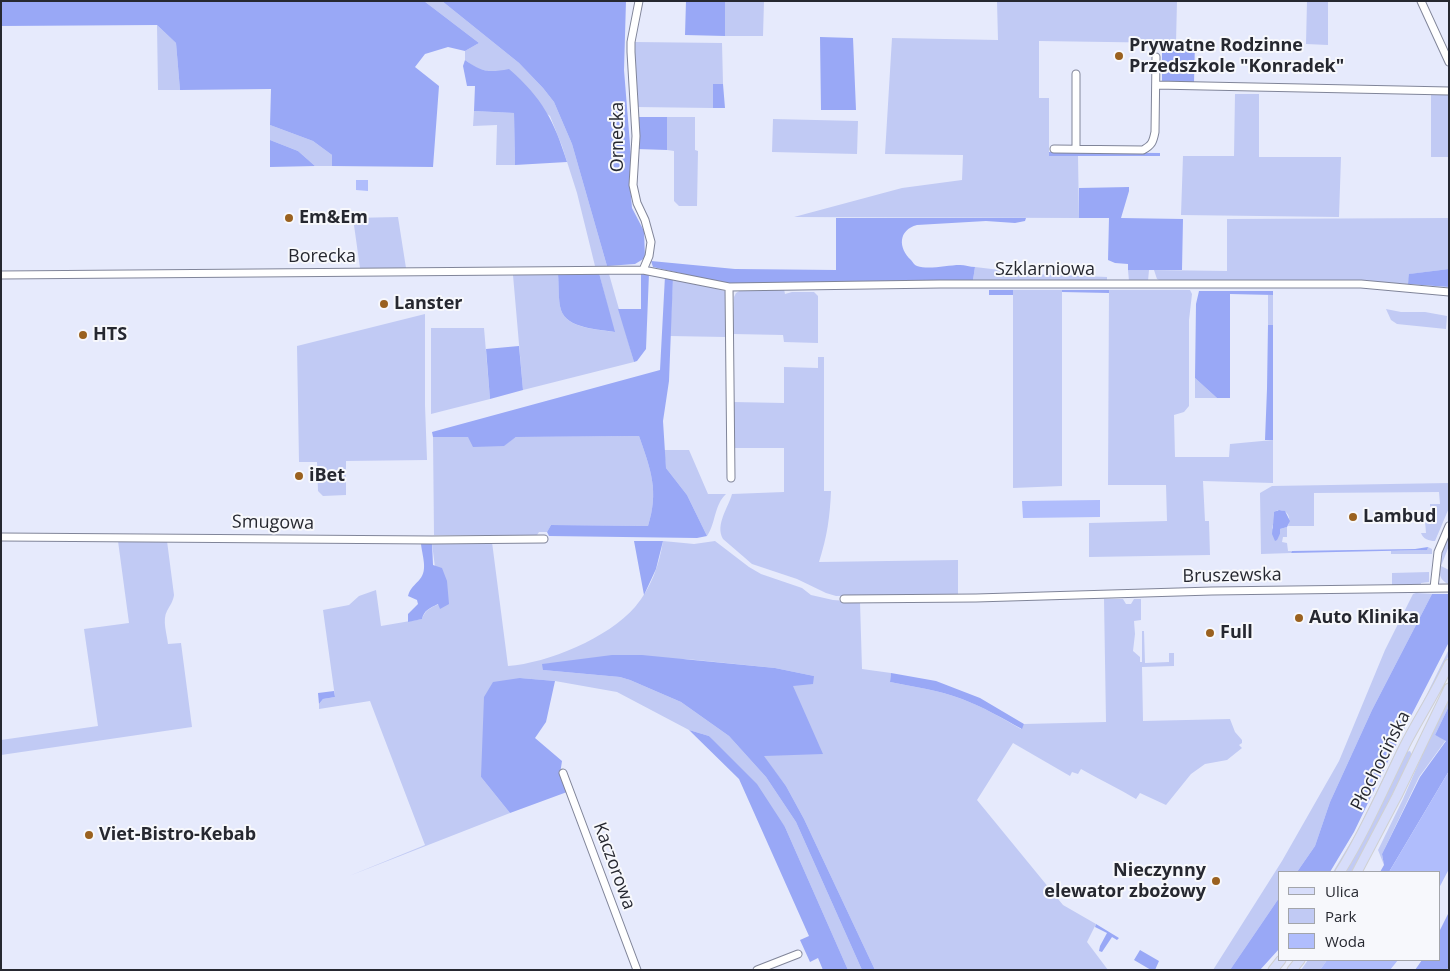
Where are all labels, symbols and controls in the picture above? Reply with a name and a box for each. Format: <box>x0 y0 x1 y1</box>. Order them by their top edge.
place label: Prywatne Rodzinne Przedszkole "Konradek" <box>1129 35 1344 78</box>
marker: Prywatne Rodzinne Przedszkole "Konradek" <box>1113 50 1125 62</box>
street label: Ornecka <box>607 102 629 172</box>
place label: Em&Em <box>299 207 368 229</box>
marker: Em&Em <box>283 212 295 224</box>
street label: Borecka <box>288 246 356 268</box>
street label: Szklarniowa <box>995 259 1095 281</box>
place label: Lanster <box>394 293 462 315</box>
marker: Lanster <box>378 298 390 310</box>
place label: HTS <box>93 324 127 346</box>
marker: HTS <box>77 329 89 341</box>
place label: iBet <box>309 465 345 487</box>
marker: iBet <box>293 470 305 482</box>
place label: Lambud <box>1363 506 1436 528</box>
street label: Smugowa <box>232 511 314 535</box>
marker: Lambud <box>1347 511 1359 523</box>
street label: Bruszewska <box>1182 564 1282 588</box>
place label: Auto Klinika <box>1309 607 1419 629</box>
marker: Auto Klinika <box>1293 612 1305 624</box>
place label: Full <box>1220 622 1253 644</box>
marker: Full <box>1204 627 1216 639</box>
street label: Płochocińska <box>1347 708 1415 814</box>
street label: Kaczorowa <box>588 820 640 912</box>
place label: Viet-Bistro-Kebab <box>99 824 256 846</box>
marker: Viet-Bistro-Kebab <box>83 829 95 841</box>
place label: Nieczynny elewator zbożowy <box>1044 860 1206 902</box>
legend <box>1278 871 1440 961</box>
marker: Nieczynny elewator zbożowy <box>1210 875 1222 887</box>
text: Ulica <box>1325 881 1359 901</box>
text: Park <box>1325 906 1356 926</box>
text: Woda <box>1325 931 1365 951</box>

